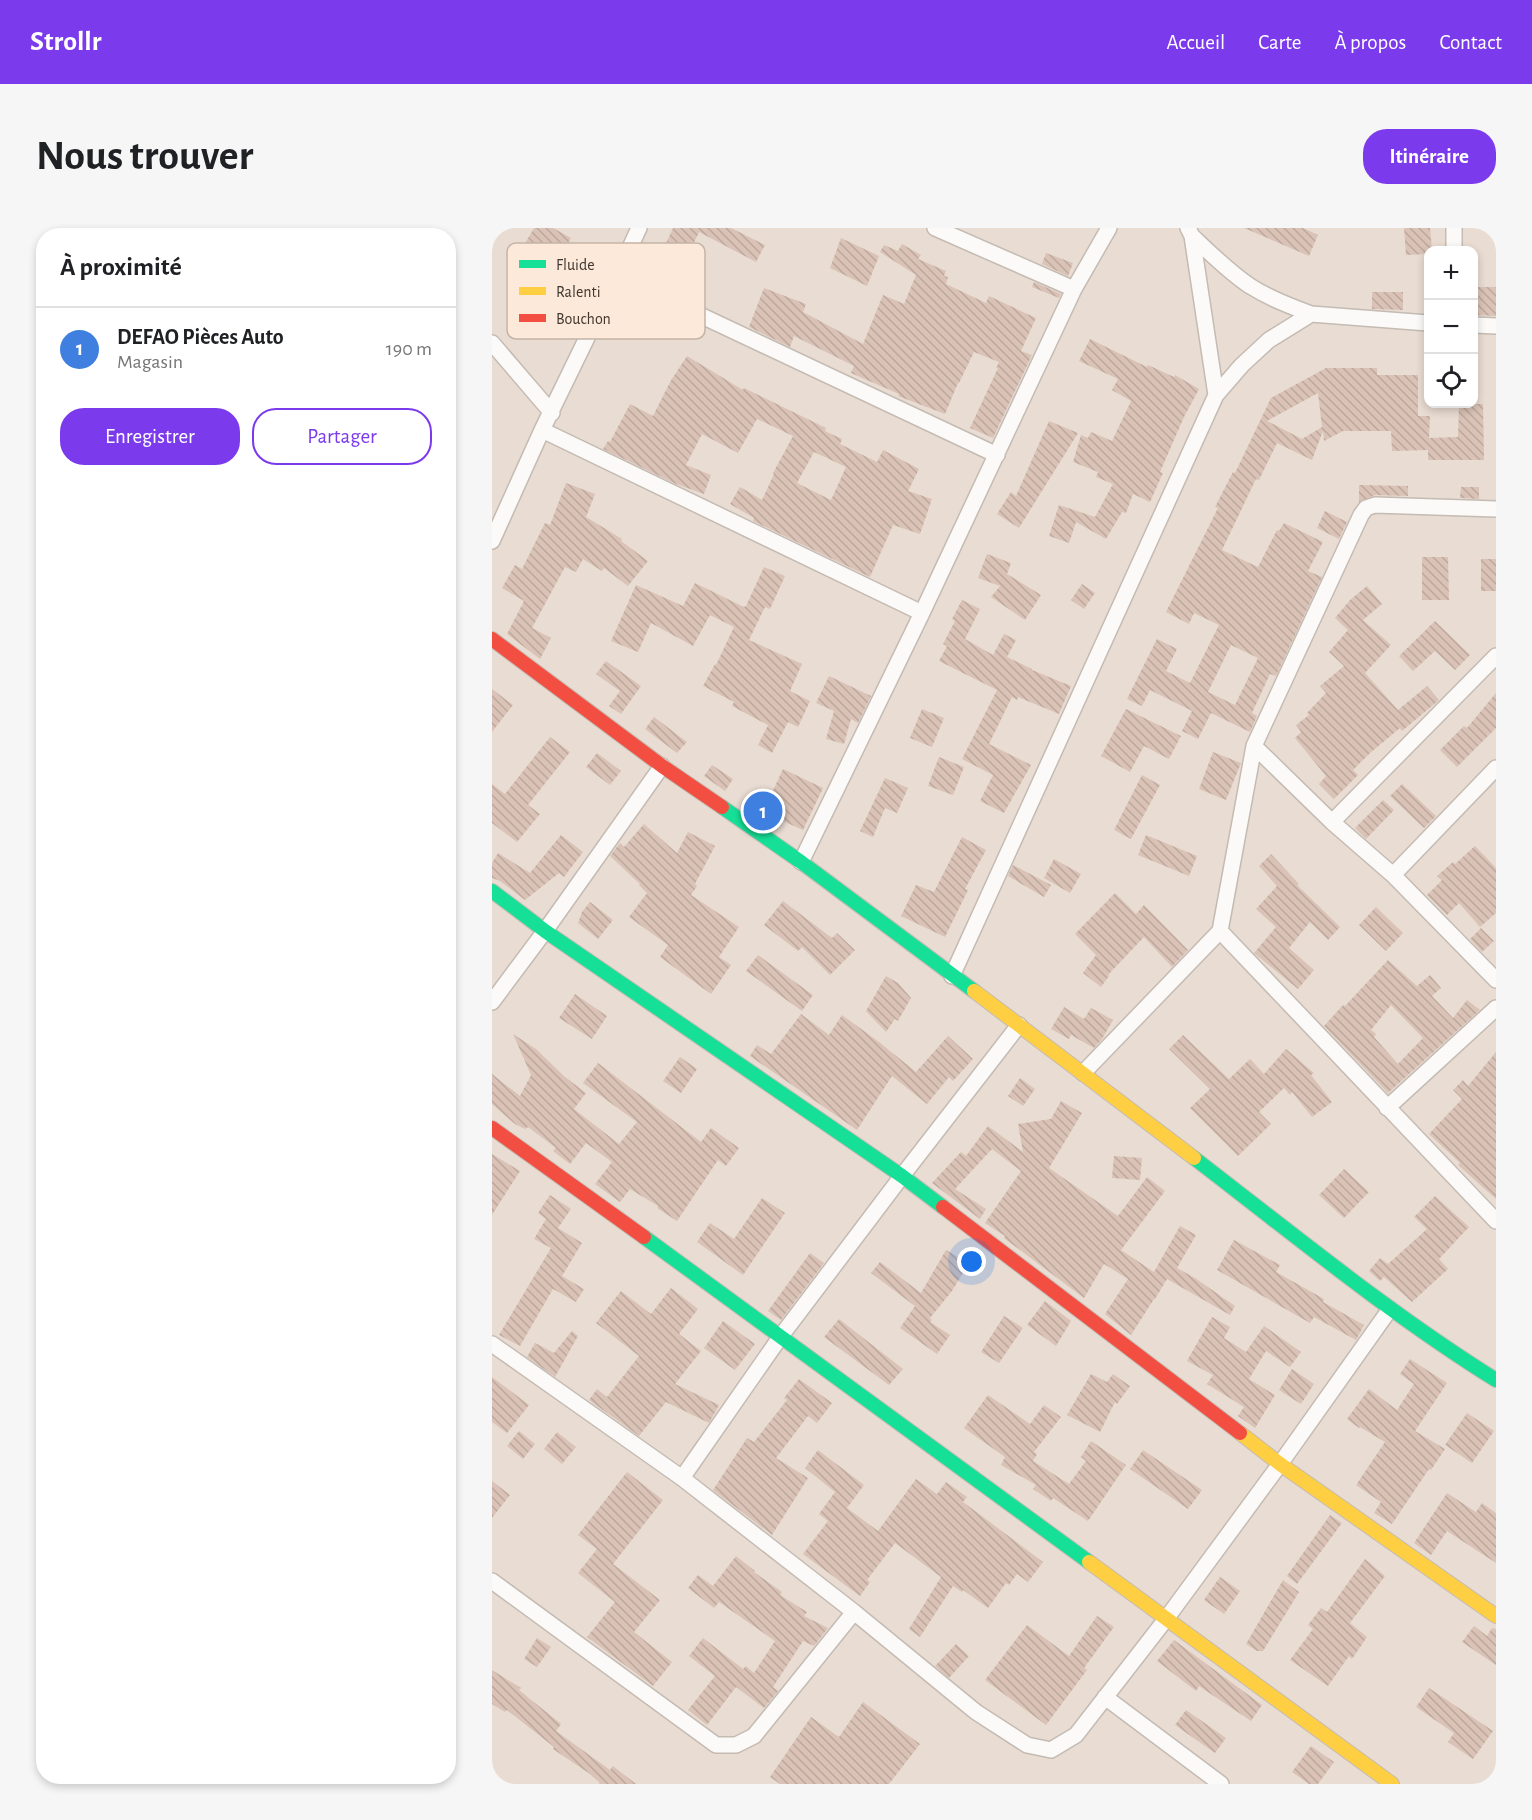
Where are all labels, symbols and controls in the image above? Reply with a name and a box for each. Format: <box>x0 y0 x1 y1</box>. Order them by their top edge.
text: Strollr <box>30 28 101 56</box>
text: Accueil <box>1167 32 1225 53</box>
text: Carte <box>1258 32 1301 53</box>
text: À propos <box>1334 32 1406 53</box>
text: Contact <box>1439 32 1502 53</box>
button: Itinéraire <box>1363 129 1496 184</box>
text: Nous trouver <box>36 135 253 177</box>
legend <box>507 243 705 339</box>
map controls <box>1424 246 1478 408</box>
button: + <box>1424 246 1478 300</box>
text: À proximité <box>60 254 182 280</box>
text: Fluide <box>556 257 595 273</box>
text: Ralenti <box>556 284 601 300</box>
button: − <box>1424 300 1478 354</box>
text: Bouchon <box>556 311 611 327</box>
text: DEFAO Pièces Auto <box>117 326 284 348</box>
text: 1 <box>76 339 83 359</box>
text: 190 m <box>386 339 432 359</box>
text: Magasin <box>117 352 183 372</box>
button: locate <box>1424 354 1478 408</box>
button: Enregistrer <box>60 408 240 465</box>
button: Partager <box>252 408 432 465</box>
pin: 1 <box>744 788 782 834</box>
your location <box>957 1247 986 1276</box>

